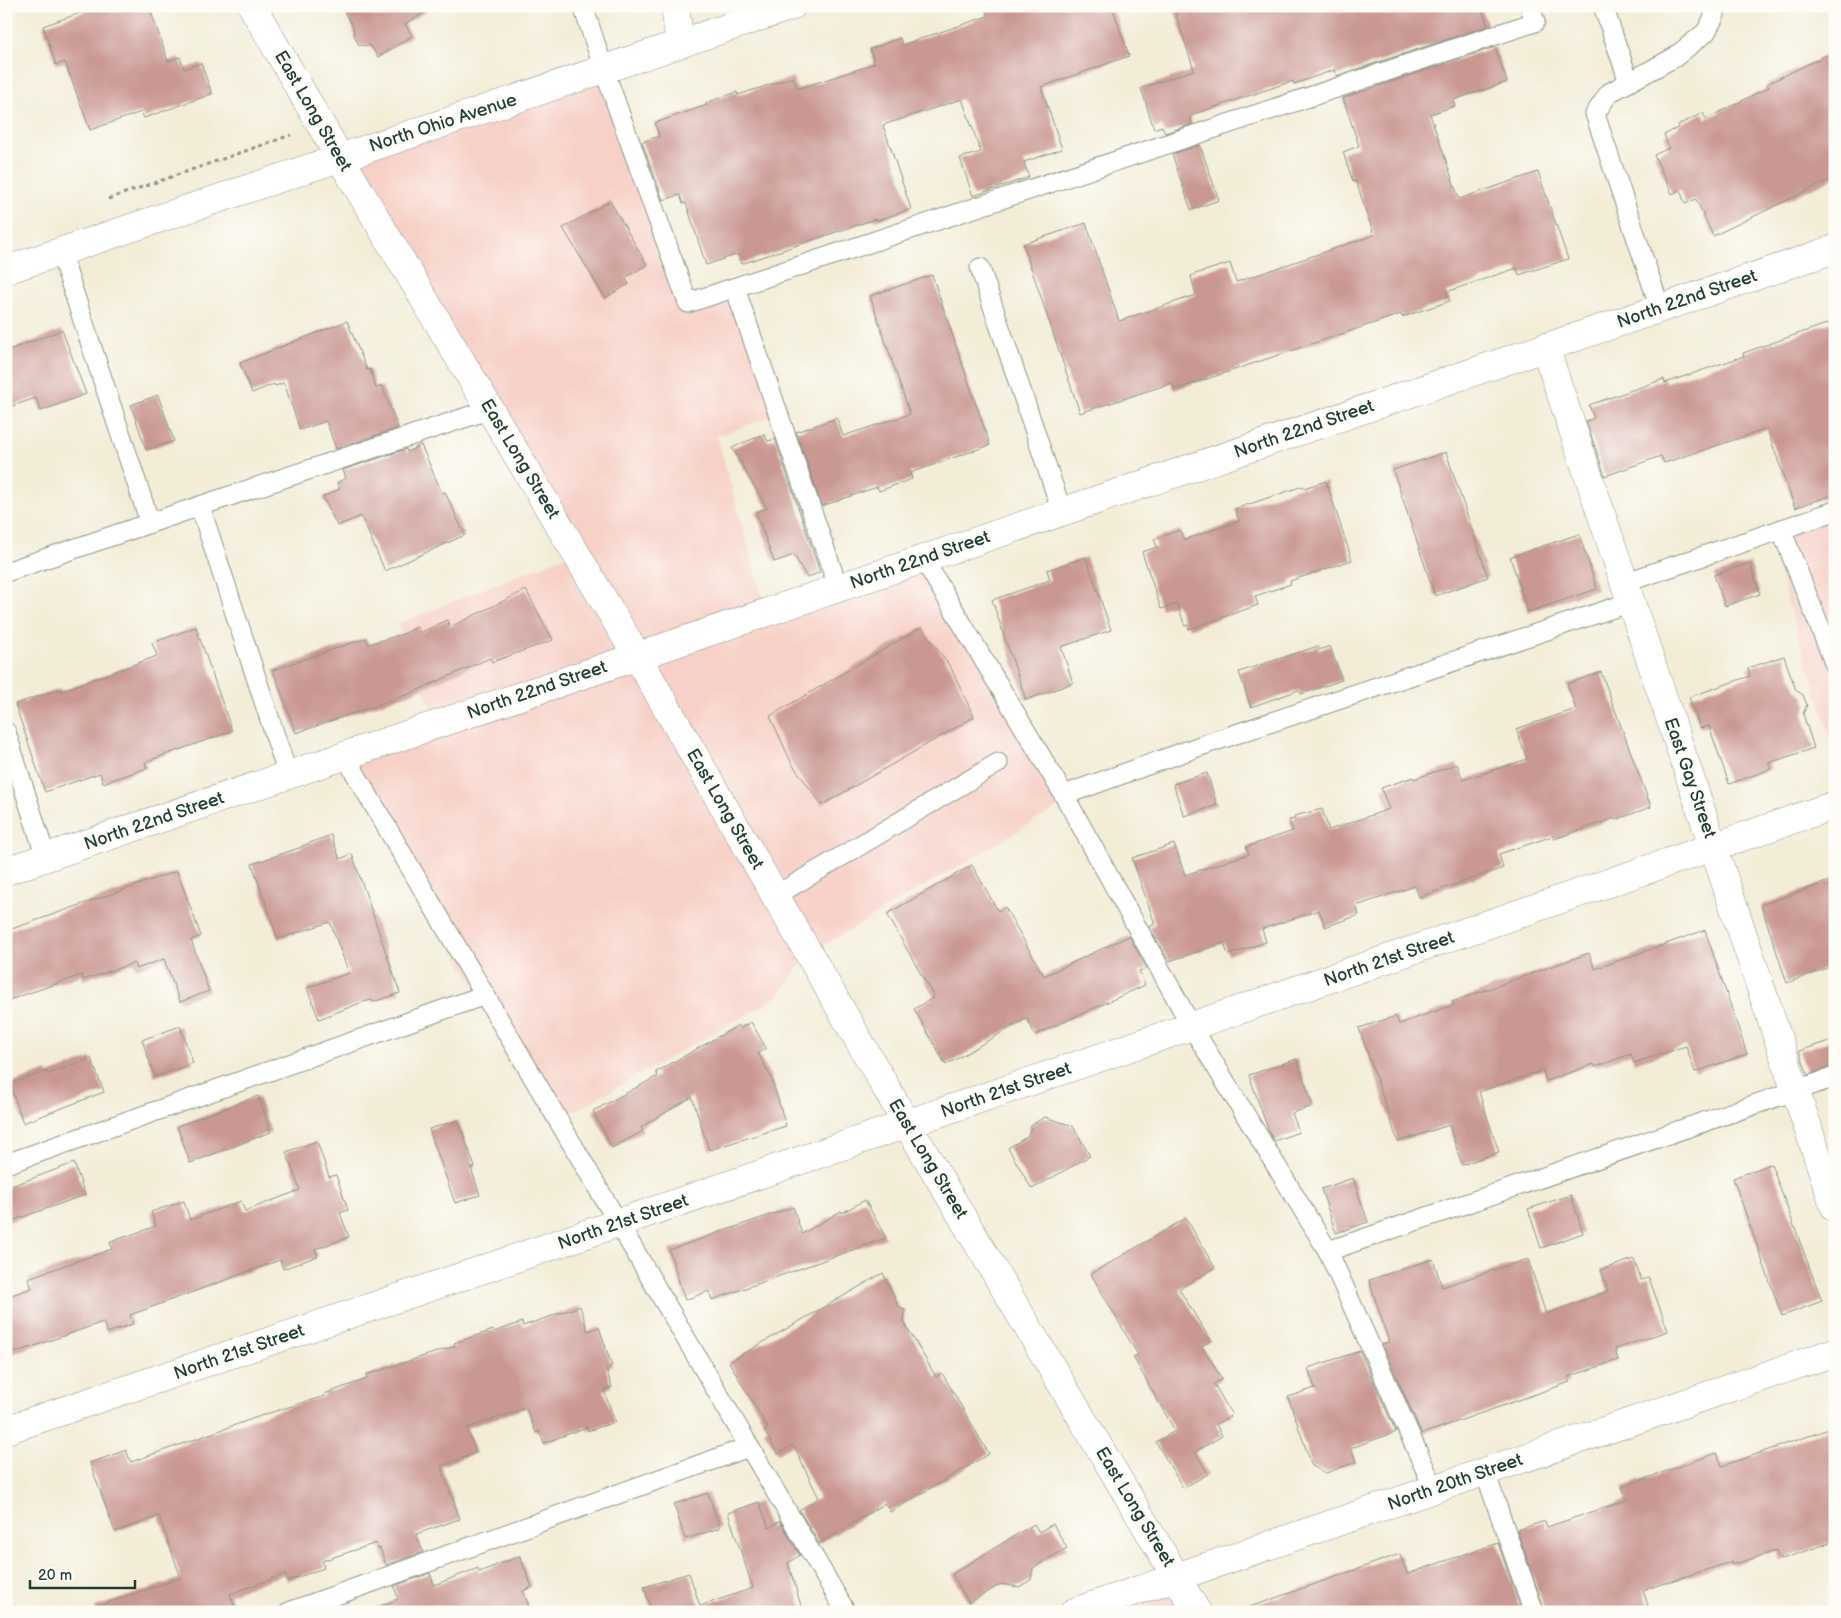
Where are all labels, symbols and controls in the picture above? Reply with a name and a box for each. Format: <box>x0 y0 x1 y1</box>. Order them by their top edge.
street label: East Long Street <box>270 47 356 175</box>
street label: North Ohio Avenue <box>366 89 520 157</box>
street label: North 22nd Street <box>1614 265 1760 333</box>
street label: East Long Street <box>476 395 564 523</box>
street label: North 22nd Street <box>1231 395 1377 463</box>
street label: North 22nd Street <box>847 526 993 594</box>
street label: North 22nd Street <box>464 656 610 724</box>
street label: East Gay Street <box>1660 715 1721 841</box>
street label: East Long Street <box>682 745 768 873</box>
street label: North 22nd Street <box>81 787 227 855</box>
street label: North 21st Street <box>1321 927 1457 991</box>
street label: North 21st Street <box>938 1058 1074 1122</box>
street label: East Long Street <box>884 1095 972 1223</box>
street label: North 21st Street <box>555 1190 691 1254</box>
street label: North 21st Street <box>171 1320 307 1384</box>
street label: East Long Street <box>1091 1443 1179 1571</box>
street label: North 20th Street <box>1385 1449 1526 1515</box>
scale bar <box>30 1558 135 1590</box>
text: 20 m <box>38 1566 72 1585</box>

